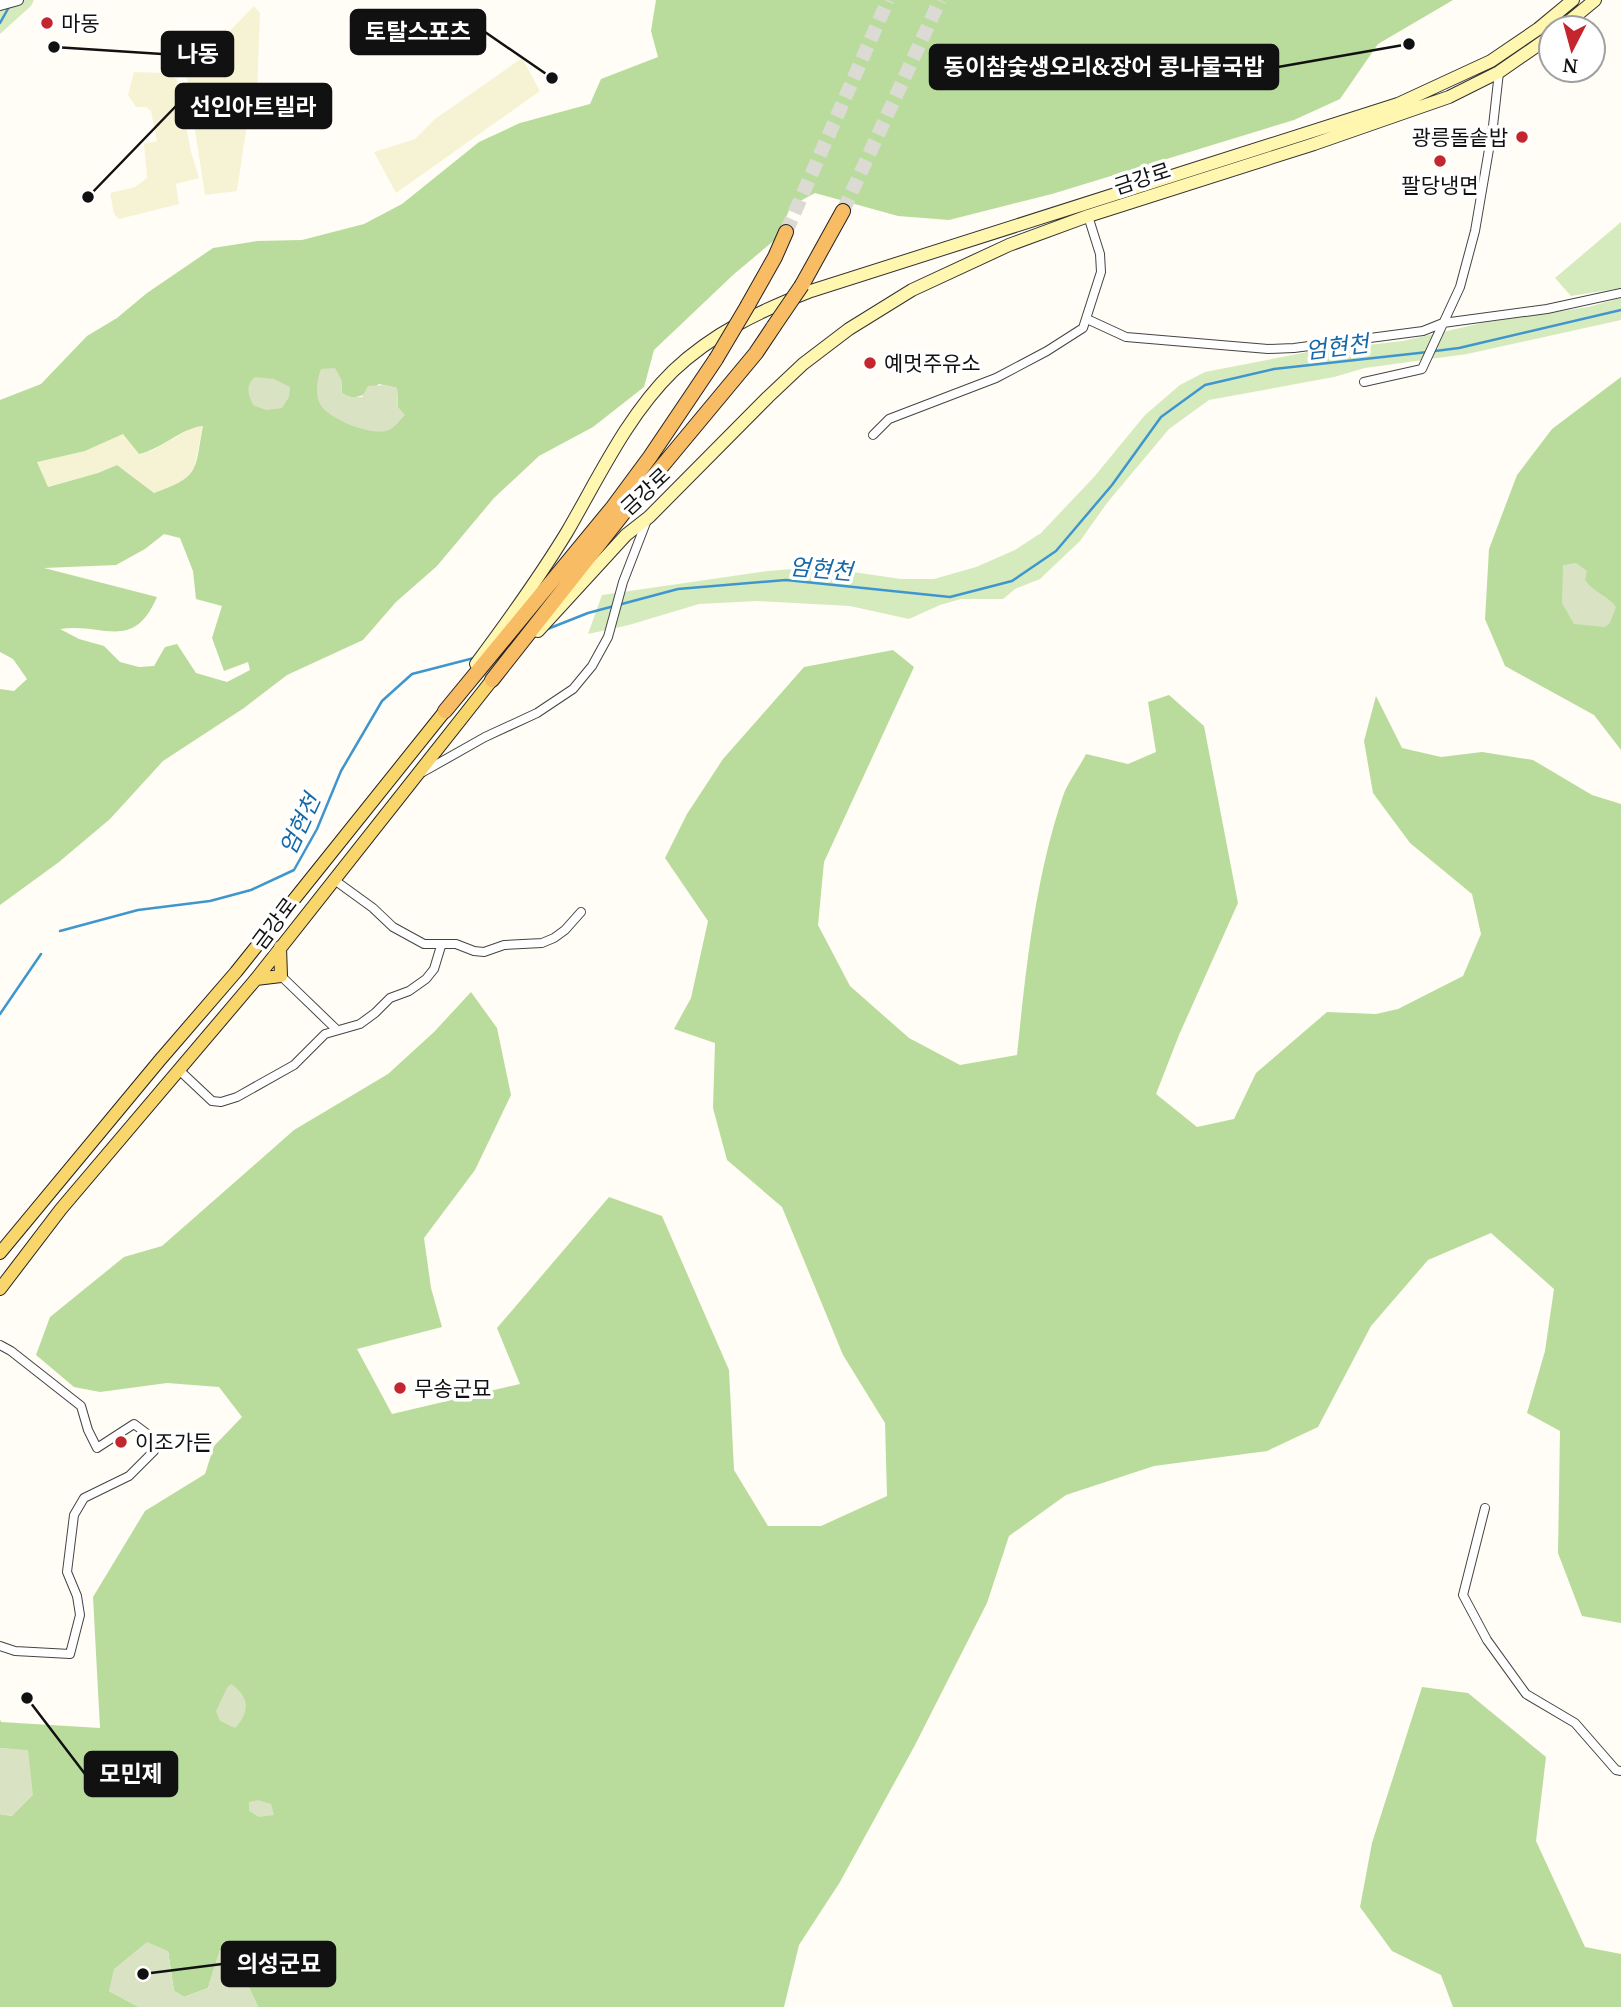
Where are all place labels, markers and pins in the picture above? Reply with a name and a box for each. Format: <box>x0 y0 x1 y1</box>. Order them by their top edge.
place label: 마동 <box>61 9 100 37</box>
callout: 토탈스포츠 <box>351 10 485 54</box>
marker: 마동 <box>39 15 55 31</box>
callout: 나동 <box>162 32 233 76</box>
callout: 동이참숯생오리&장어 콩나물국밥 <box>930 45 1278 89</box>
callout: 선인아트빌라 <box>176 84 331 128</box>
place label: 광릉돌솥밥 <box>1411 123 1508 151</box>
marker: 광릉돌솥밥 <box>1514 129 1530 145</box>
marker: 팔당냉면 <box>1432 153 1448 169</box>
place label: 팔당냉면 <box>1401 171 1479 199</box>
place label: 예멋주유소 <box>884 349 981 377</box>
marker: 예멋주유소 <box>862 355 878 371</box>
place label: 무송군묘 <box>414 1374 491 1402</box>
marker: 무송군묘 <box>392 1380 408 1396</box>
place label: 이조가든 <box>135 1428 212 1456</box>
marker: 이조가든 <box>113 1434 129 1450</box>
callout: 모민제 <box>85 1752 177 1796</box>
callout: 의성군묘 <box>222 1942 335 1986</box>

